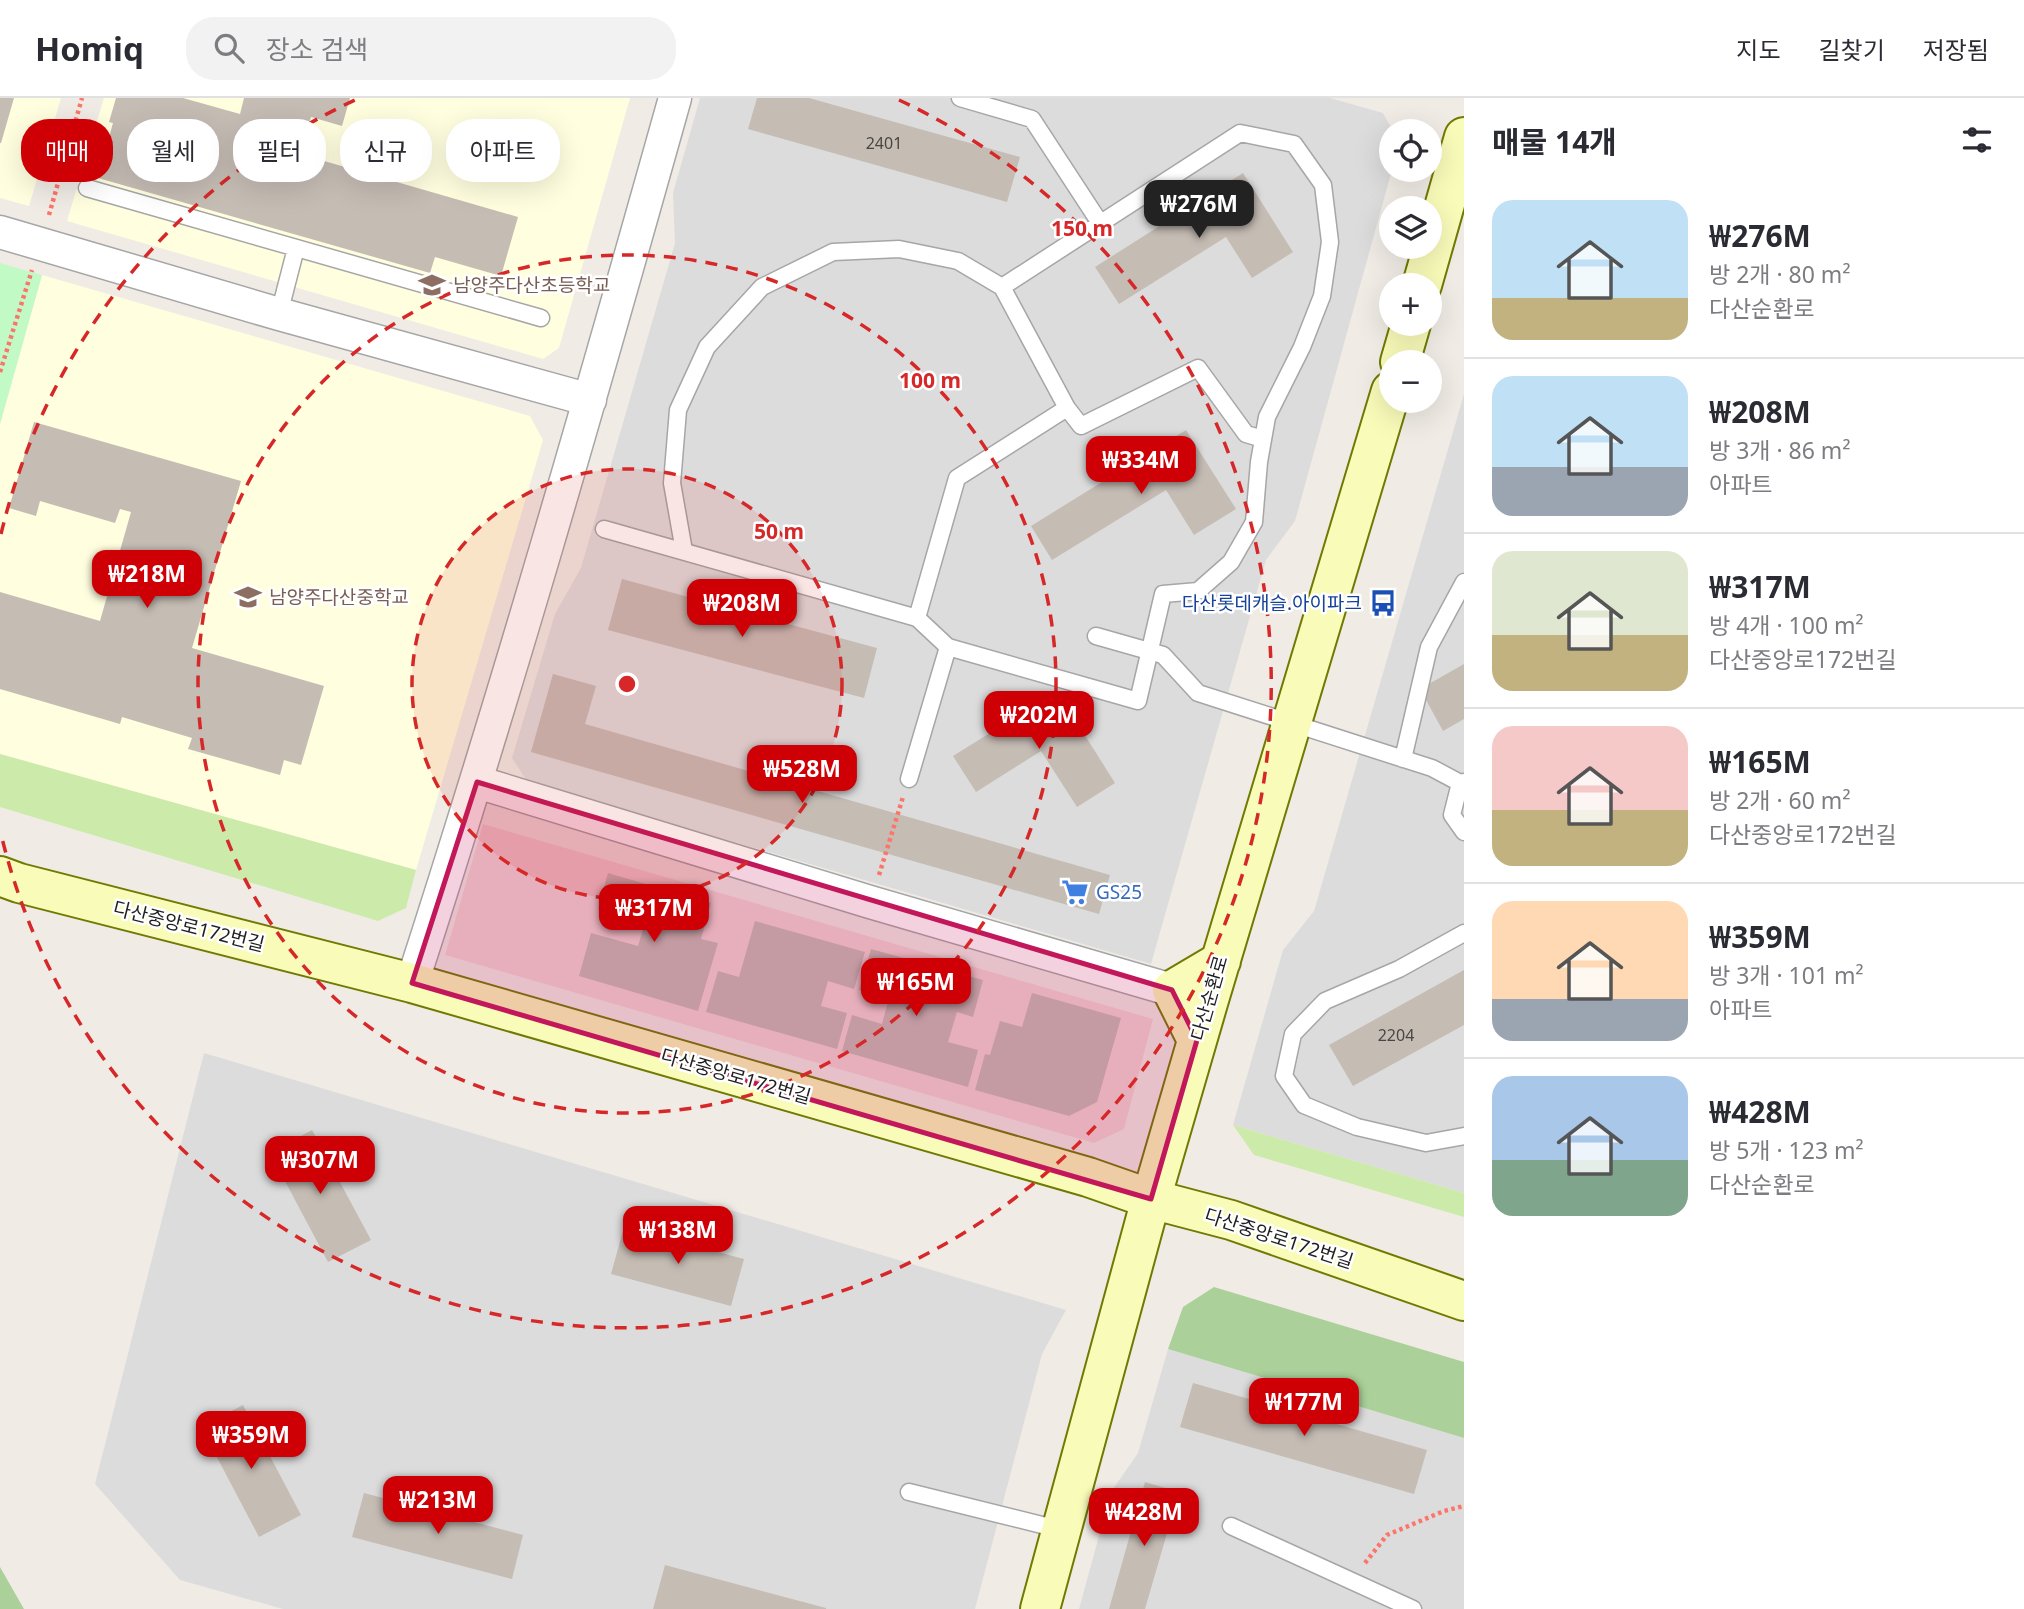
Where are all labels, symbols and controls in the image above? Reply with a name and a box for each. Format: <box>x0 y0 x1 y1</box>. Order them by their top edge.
search box <box>186 17 676 80</box>
text: Homiq <box>35 26 144 71</box>
icon: search <box>210 29 248 67</box>
text: 장소 검색 <box>266 31 368 67</box>
text: 지도 <box>1736 33 1781 66</box>
text: 길찾기 <box>1819 33 1885 66</box>
text: 저장됨 <box>1923 33 1989 66</box>
chip: 매매 <box>21 119 113 182</box>
chip: 월세 <box>127 119 219 182</box>
chip: 필터 <box>233 119 326 182</box>
chip: 신규 <box>340 119 432 182</box>
chip: 아파트 <box>446 119 560 182</box>
map controls <box>1379 119 1442 413</box>
button: locate <box>1379 119 1442 182</box>
text: 매물 14개 <box>1492 121 1617 162</box>
icon: filters <box>1958 121 1996 159</box>
house number: 2401 <box>866 132 902 154</box>
pin: ₩276M <box>1150 180 1248 240</box>
text: ₩276M <box>1160 187 1238 219</box>
button: layers <box>1379 196 1442 259</box>
text: 150 m <box>1051 214 1113 242</box>
text: ₩276M <box>1709 215 1811 256</box>
icon: home <box>1548 228 1632 312</box>
text: 방 2개 · 80 m² <box>1709 258 1850 290</box>
school or university icon: 남양주다산초등학교 <box>417 270 447 300</box>
place label: 남양주다산초등학교 <box>453 272 610 298</box>
button: + <box>1379 273 1442 336</box>
text: 다산순환로 <box>1709 292 1815 324</box>
button: − <box>1379 350 1442 413</box>
text: 100 m <box>899 366 961 394</box>
text: ₩208M <box>1709 391 1811 432</box>
icon: home <box>1548 404 1632 488</box>
text: 방 3개 · 86 m² <box>1709 434 1850 466</box>
pin: ₩334M <box>1092 436 1190 496</box>
text: ₩334M <box>1102 443 1180 475</box>
text: 아파트 <box>1709 468 1772 500</box>
text: 50 m <box>754 517 804 545</box>
pin: ₩218M <box>98 550 196 610</box>
text: ₩218M <box>108 557 186 589</box>
text: ₩317M <box>1709 566 1811 607</box>
icon: home <box>1548 579 1632 663</box>
pin: ₩208M <box>693 580 791 639</box>
school or university icon: 남양주다산중학교 <box>233 582 263 612</box>
place label: 남양주다산중학교 <box>269 584 409 610</box>
text: ₩208M <box>703 586 781 618</box>
bus stop icon: 다산롯데캐슬.아이파크 <box>1368 588 1398 618</box>
place label: 다산롯데캐슬.아이파크 <box>1182 590 1362 616</box>
text: 방 4개 · 100 m² <box>1709 609 1864 641</box>
text: 다산중앙로172번길 <box>1709 643 1897 675</box>
centre of rings <box>615 672 639 696</box>
pin: ₩202M <box>990 692 1088 751</box>
text: ₩202M <box>1000 698 1078 730</box>
text: ₩165M <box>1709 741 1811 782</box>
pin: ₩528M <box>753 746 851 805</box>
text: ₩528M <box>763 752 841 784</box>
icon: home <box>1548 754 1632 838</box>
text: 방 2개 · 60 m² <box>1709 784 1850 816</box>
text: 다산중앙로172번길 <box>1709 818 1897 850</box>
supermarket icon: GS25 <box>1060 877 1090 907</box>
place label: GS25 <box>1096 879 1142 905</box>
pin: ₩317M <box>605 884 703 944</box>
text: ₩317M <box>615 891 693 923</box>
street label: 다산중앙로172번길 <box>111 895 267 957</box>
text: ₩359M <box>1709 916 1811 957</box>
icon: home <box>1548 929 1632 1013</box>
street label: 다산순환로 <box>1184 952 1234 1044</box>
pin: ₩165M <box>867 958 965 1018</box>
text: 방 3개 · 101 m² <box>1709 959 1864 991</box>
text: ₩165M <box>877 965 955 997</box>
text: 아파트 <box>1709 993 1772 1025</box>
house number: 2204 <box>1378 1024 1414 1046</box>
street label: 다산중앙로172번길 <box>658 1042 814 1110</box>
text: ₩428M <box>1709 1091 1811 1132</box>
icon: home <box>1548 1104 1632 1188</box>
text: 방 5개 · 123 m² <box>1709 1134 1864 1166</box>
pin: ₩307M <box>271 1136 369 1196</box>
text: ₩307M <box>281 1143 359 1175</box>
text: 다산순환로 <box>1709 1168 1815 1200</box>
street label: 다산중앙로172번길 <box>1201 1202 1357 1274</box>
pin: ₩138M <box>629 1206 727 1266</box>
text: ₩138M <box>639 1213 717 1245</box>
pin: ₩177M <box>1255 1378 1353 1438</box>
text: ₩177M <box>1265 1385 1343 1417</box>
pin: ₩359M <box>202 1412 300 1471</box>
text: ₩359M <box>212 1418 290 1450</box>
pin: ₩213M <box>389 1476 487 1536</box>
text: ₩213M <box>399 1483 477 1515</box>
pin: ₩428M <box>1095 1488 1193 1548</box>
text: ₩428M <box>1105 1495 1183 1527</box>

